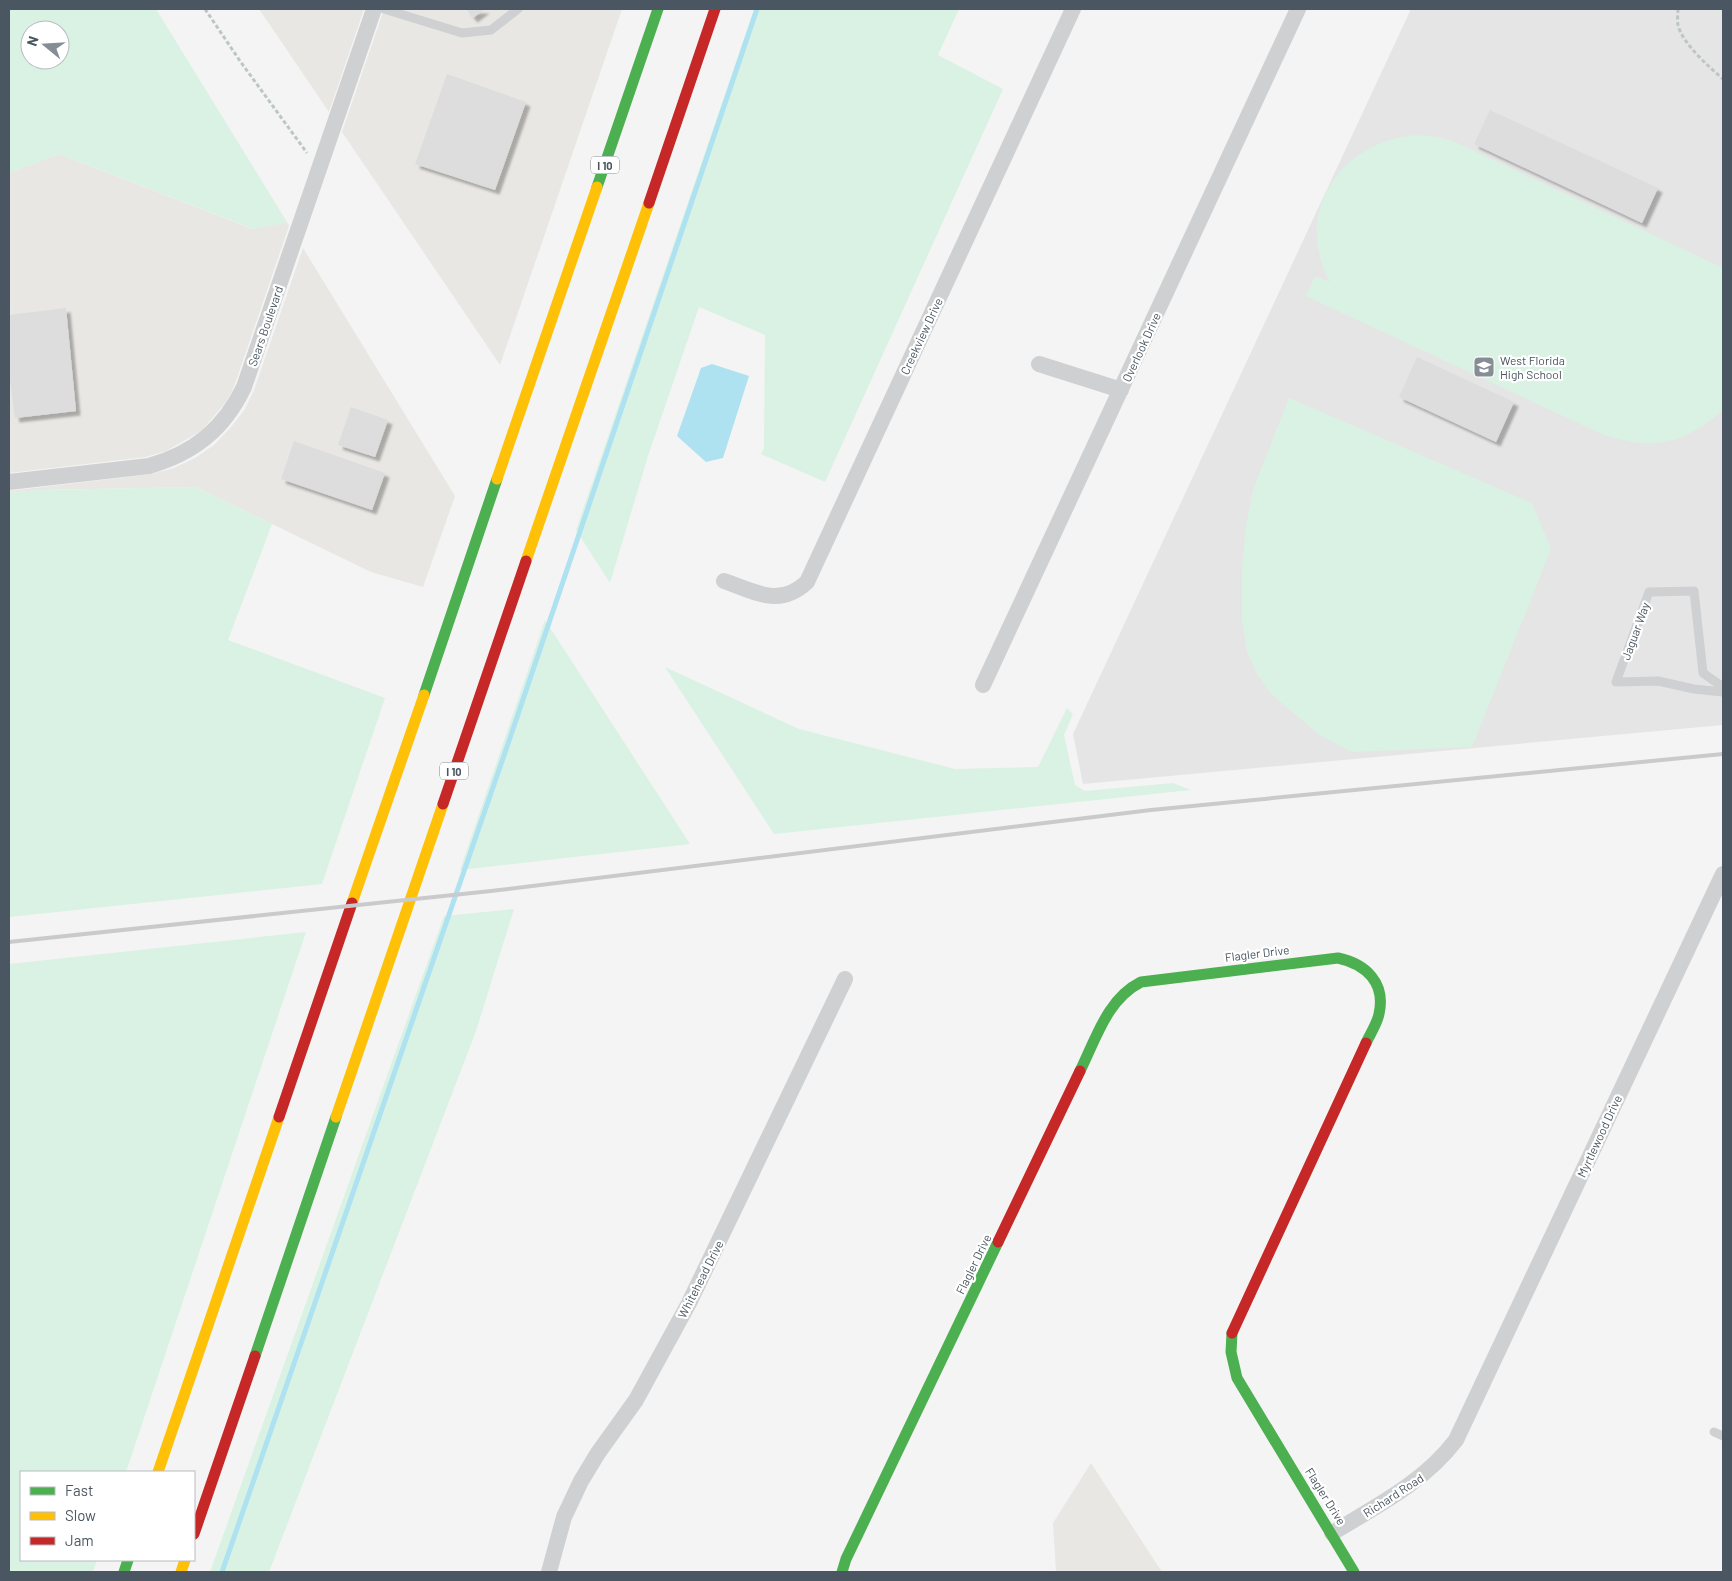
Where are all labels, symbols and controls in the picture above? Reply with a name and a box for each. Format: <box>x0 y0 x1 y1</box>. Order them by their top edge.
north arrow <box>20 20 70 70</box>
text: N <box>23 34 42 48</box>
road number: I 10 <box>591 156 619 174</box>
street label: Sears Boulevard <box>245 284 285 368</box>
street label: Creekview Drive <box>897 295 945 377</box>
street label: Overlook Drive <box>1119 310 1163 384</box>
place label: West Florida High School <box>1500 353 1565 381</box>
school or university icon: West Florida High School <box>1472 355 1496 379</box>
street label: Jaguar Way <box>1618 600 1652 662</box>
road number: I 10 <box>440 762 468 779</box>
street label: Flagler Drive <box>1224 942 1290 964</box>
street label: Myrtlewood Drive <box>1574 1093 1624 1179</box>
street label: Flagler Drive <box>953 1232 993 1296</box>
street label: Whitehead Drive <box>674 1238 726 1320</box>
street label: Flagler Drive <box>1303 1465 1349 1527</box>
street label: Richard Road <box>1360 1470 1426 1520</box>
legend <box>20 1471 195 1561</box>
text: Fast <box>65 1481 93 1499</box>
text: Slow <box>65 1506 96 1524</box>
text: Jam <box>65 1531 94 1549</box>

